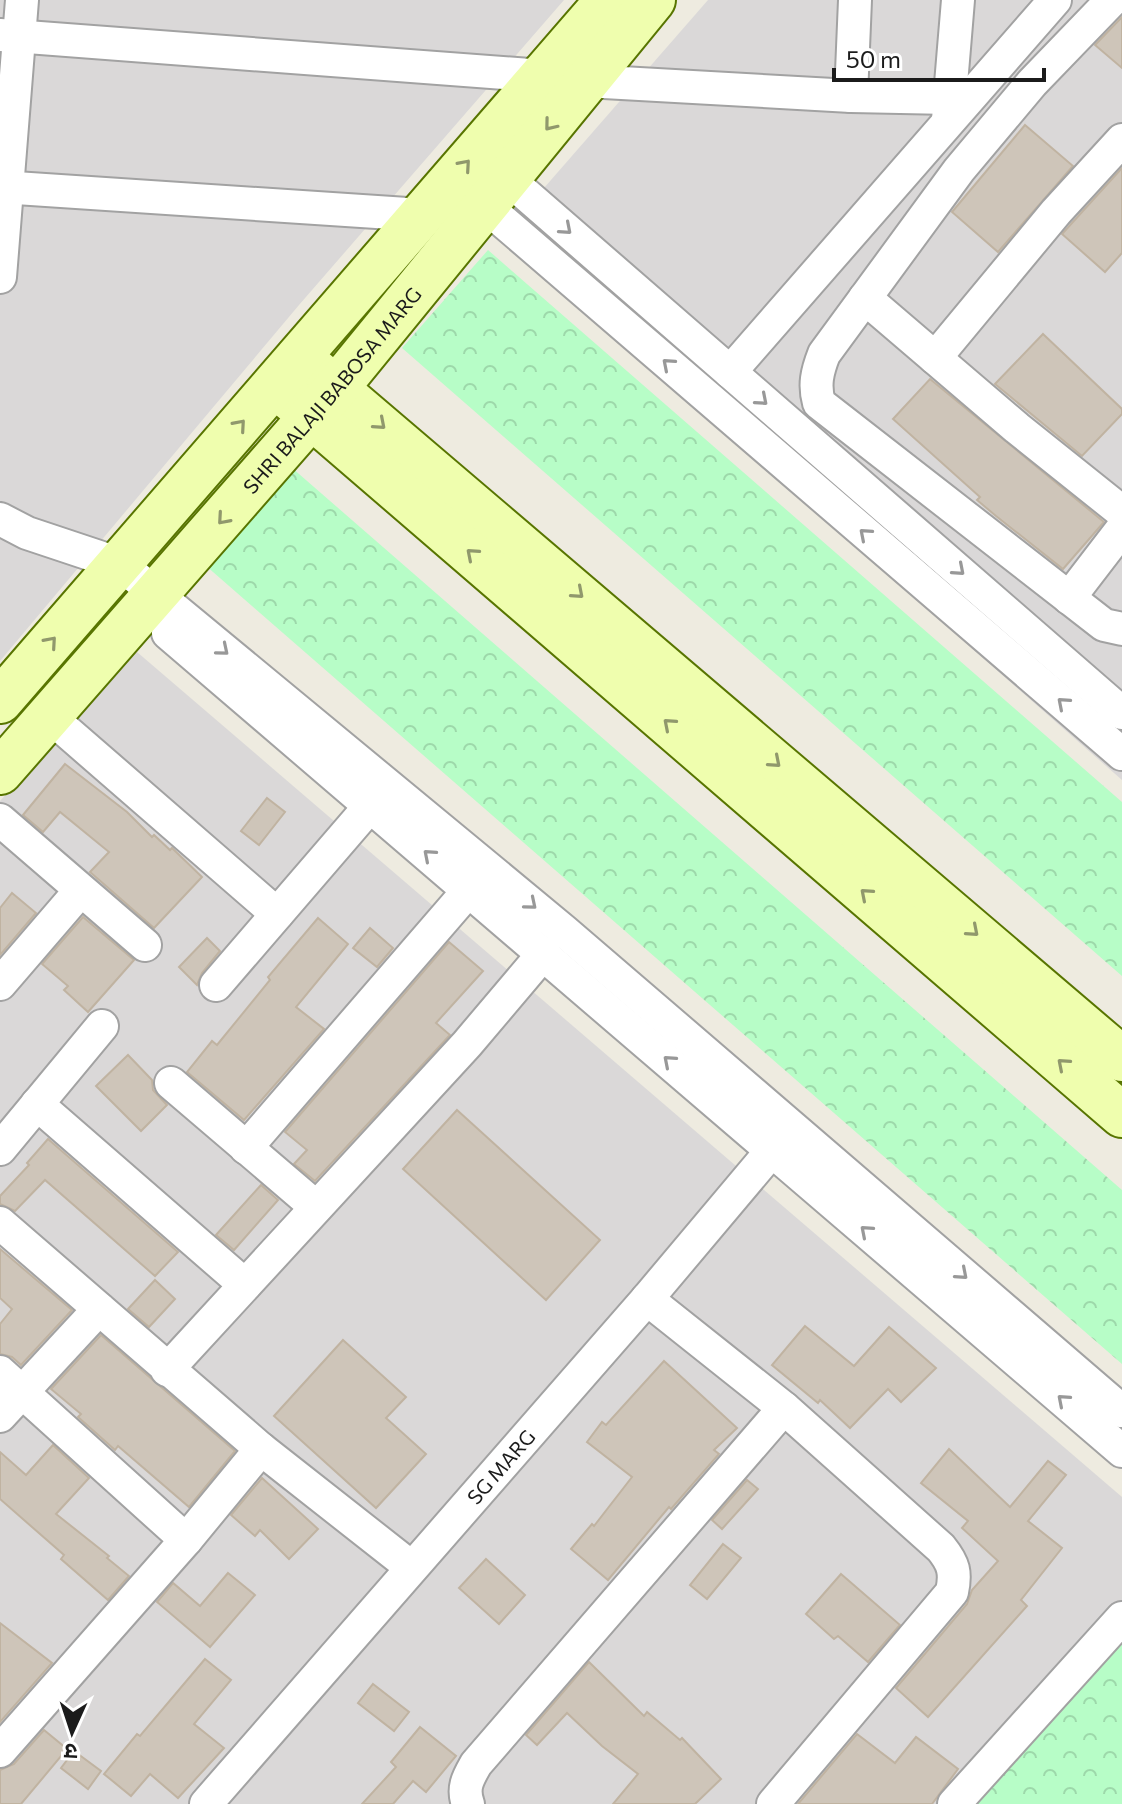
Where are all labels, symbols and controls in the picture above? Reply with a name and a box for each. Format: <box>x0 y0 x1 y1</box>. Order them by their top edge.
scale bar <box>834 32 1044 82</box>
text: 50 m <box>846 44 901 73</box>
one-way arrow <box>545 116 560 130</box>
one-way arrow <box>455 159 470 174</box>
one-way arrow <box>557 219 572 234</box>
street label: SHRI BALAJI BABOSA MARG <box>238 282 426 498</box>
one-way arrow <box>663 359 678 374</box>
one-way arrow <box>753 390 768 405</box>
one-way arrow <box>371 414 386 429</box>
one-way arrow <box>230 419 245 434</box>
one-way arrow <box>218 509 233 524</box>
one-way arrow <box>860 529 875 544</box>
one-way arrow <box>467 549 482 564</box>
one-way arrow <box>949 560 964 575</box>
one-way arrow <box>569 583 583 598</box>
one-way arrow <box>41 637 56 652</box>
one-way arrow <box>214 640 228 655</box>
one-way arrow <box>1057 698 1072 713</box>
one-way arrow <box>664 719 679 734</box>
one-way arrow <box>766 752 781 767</box>
one-way arrow <box>424 850 438 865</box>
one-way arrow <box>861 889 876 904</box>
one-way arrow <box>522 894 537 909</box>
one-way arrow <box>964 921 978 936</box>
one-way arrow <box>663 1056 678 1071</box>
one-way arrow <box>1058 1059 1072 1073</box>
one-way arrow <box>860 1226 875 1240</box>
one-way arrow <box>953 1264 968 1279</box>
one-way arrow <box>1057 1395 1072 1410</box>
street label: SG MARG <box>462 1424 540 1509</box>
north arrow <box>32 1692 112 1772</box>
text: उ <box>63 1739 78 1766</box>

